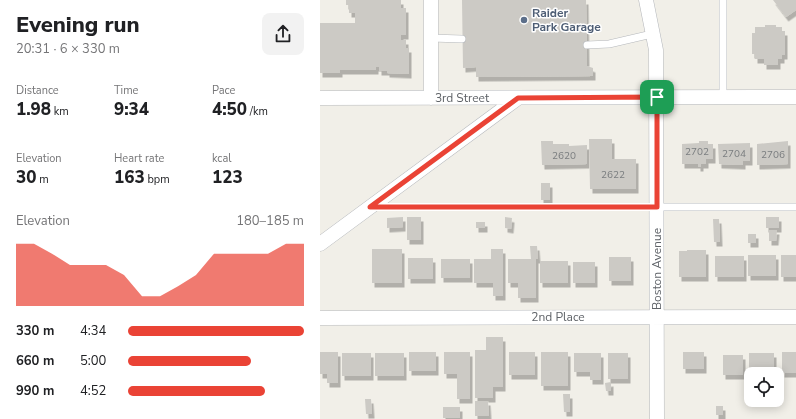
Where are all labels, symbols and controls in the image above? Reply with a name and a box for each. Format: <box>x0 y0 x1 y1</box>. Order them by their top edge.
place label: Raider Park Garage <box>532 5 601 35</box>
text: Evening run <box>16 10 140 40</box>
button: share <box>262 13 304 55</box>
marker: Raider Park Garage <box>519 15 529 25</box>
text: 20:31 · 6 × 330 m <box>16 40 120 58</box>
pin <box>640 80 674 114</box>
text: Distance <box>16 83 59 98</box>
text: Time <box>114 83 138 98</box>
text: Pace <box>212 83 235 98</box>
icon: arrive <box>646 86 668 108</box>
street label: 3rd Street <box>435 90 490 106</box>
text: 1.98 <box>16 98 51 121</box>
text: 9:34 <box>114 98 149 121</box>
text: 4:50 <box>212 98 247 121</box>
text: km <box>51 104 69 119</box>
text: /km <box>247 104 268 119</box>
house number: 2702 <box>685 145 709 159</box>
house number: 2704 <box>722 147 746 161</box>
house number: 2706 <box>761 148 785 162</box>
house number: 2620 <box>552 149 576 163</box>
text: Elevation <box>16 151 62 166</box>
text: Heart rate <box>114 151 164 166</box>
text: kcal <box>212 151 232 166</box>
text: 30 <box>16 166 36 189</box>
text: 163 <box>114 166 145 189</box>
text: 123 <box>212 166 243 189</box>
house number: 2622 <box>601 168 625 182</box>
text: m <box>36 172 49 187</box>
text: bpm <box>145 172 170 187</box>
text: Elevation <box>16 212 70 230</box>
text: 180–185 m <box>236 212 304 230</box>
street label: Boston Avenue <box>649 228 665 310</box>
street label: 2nd Place <box>531 309 585 325</box>
text: 330 m <box>16 322 54 340</box>
text: 4:34 <box>80 322 106 340</box>
text: 660 m <box>16 352 54 370</box>
text: 5:00 <box>80 352 106 370</box>
map controls <box>744 367 784 407</box>
button: locate <box>744 367 784 407</box>
text: 990 m <box>16 382 54 400</box>
text: 4:52 <box>80 382 106 400</box>

